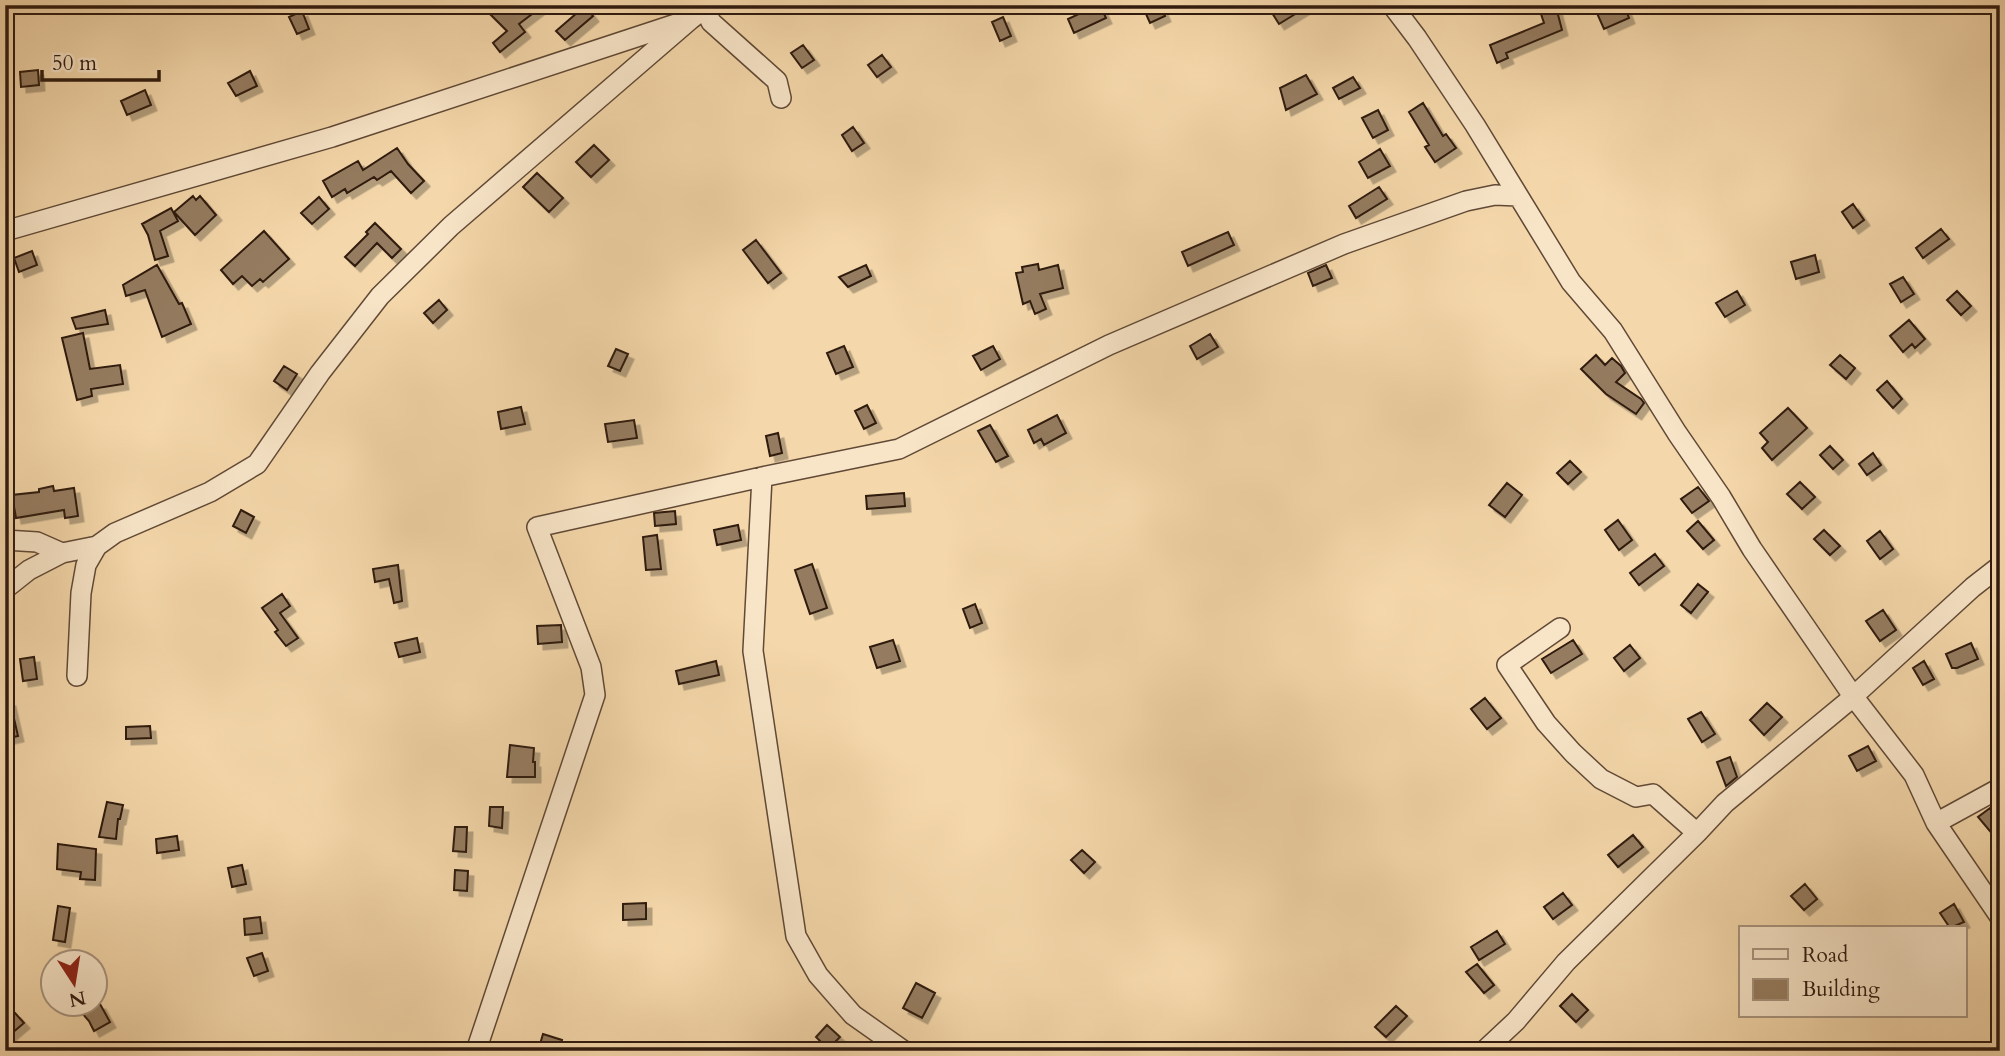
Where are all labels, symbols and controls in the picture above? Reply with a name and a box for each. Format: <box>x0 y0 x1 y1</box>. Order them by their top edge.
scale bar <box>42 38 159 82</box>
text: 50 m <box>52 49 97 78</box>
legend <box>1739 926 1966 1018</box>
text: Road <box>1802 941 1848 970</box>
north arrow <box>38 948 108 1018</box>
text: Building <box>1802 975 1880 1004</box>
text: N <box>66 984 88 1013</box>

